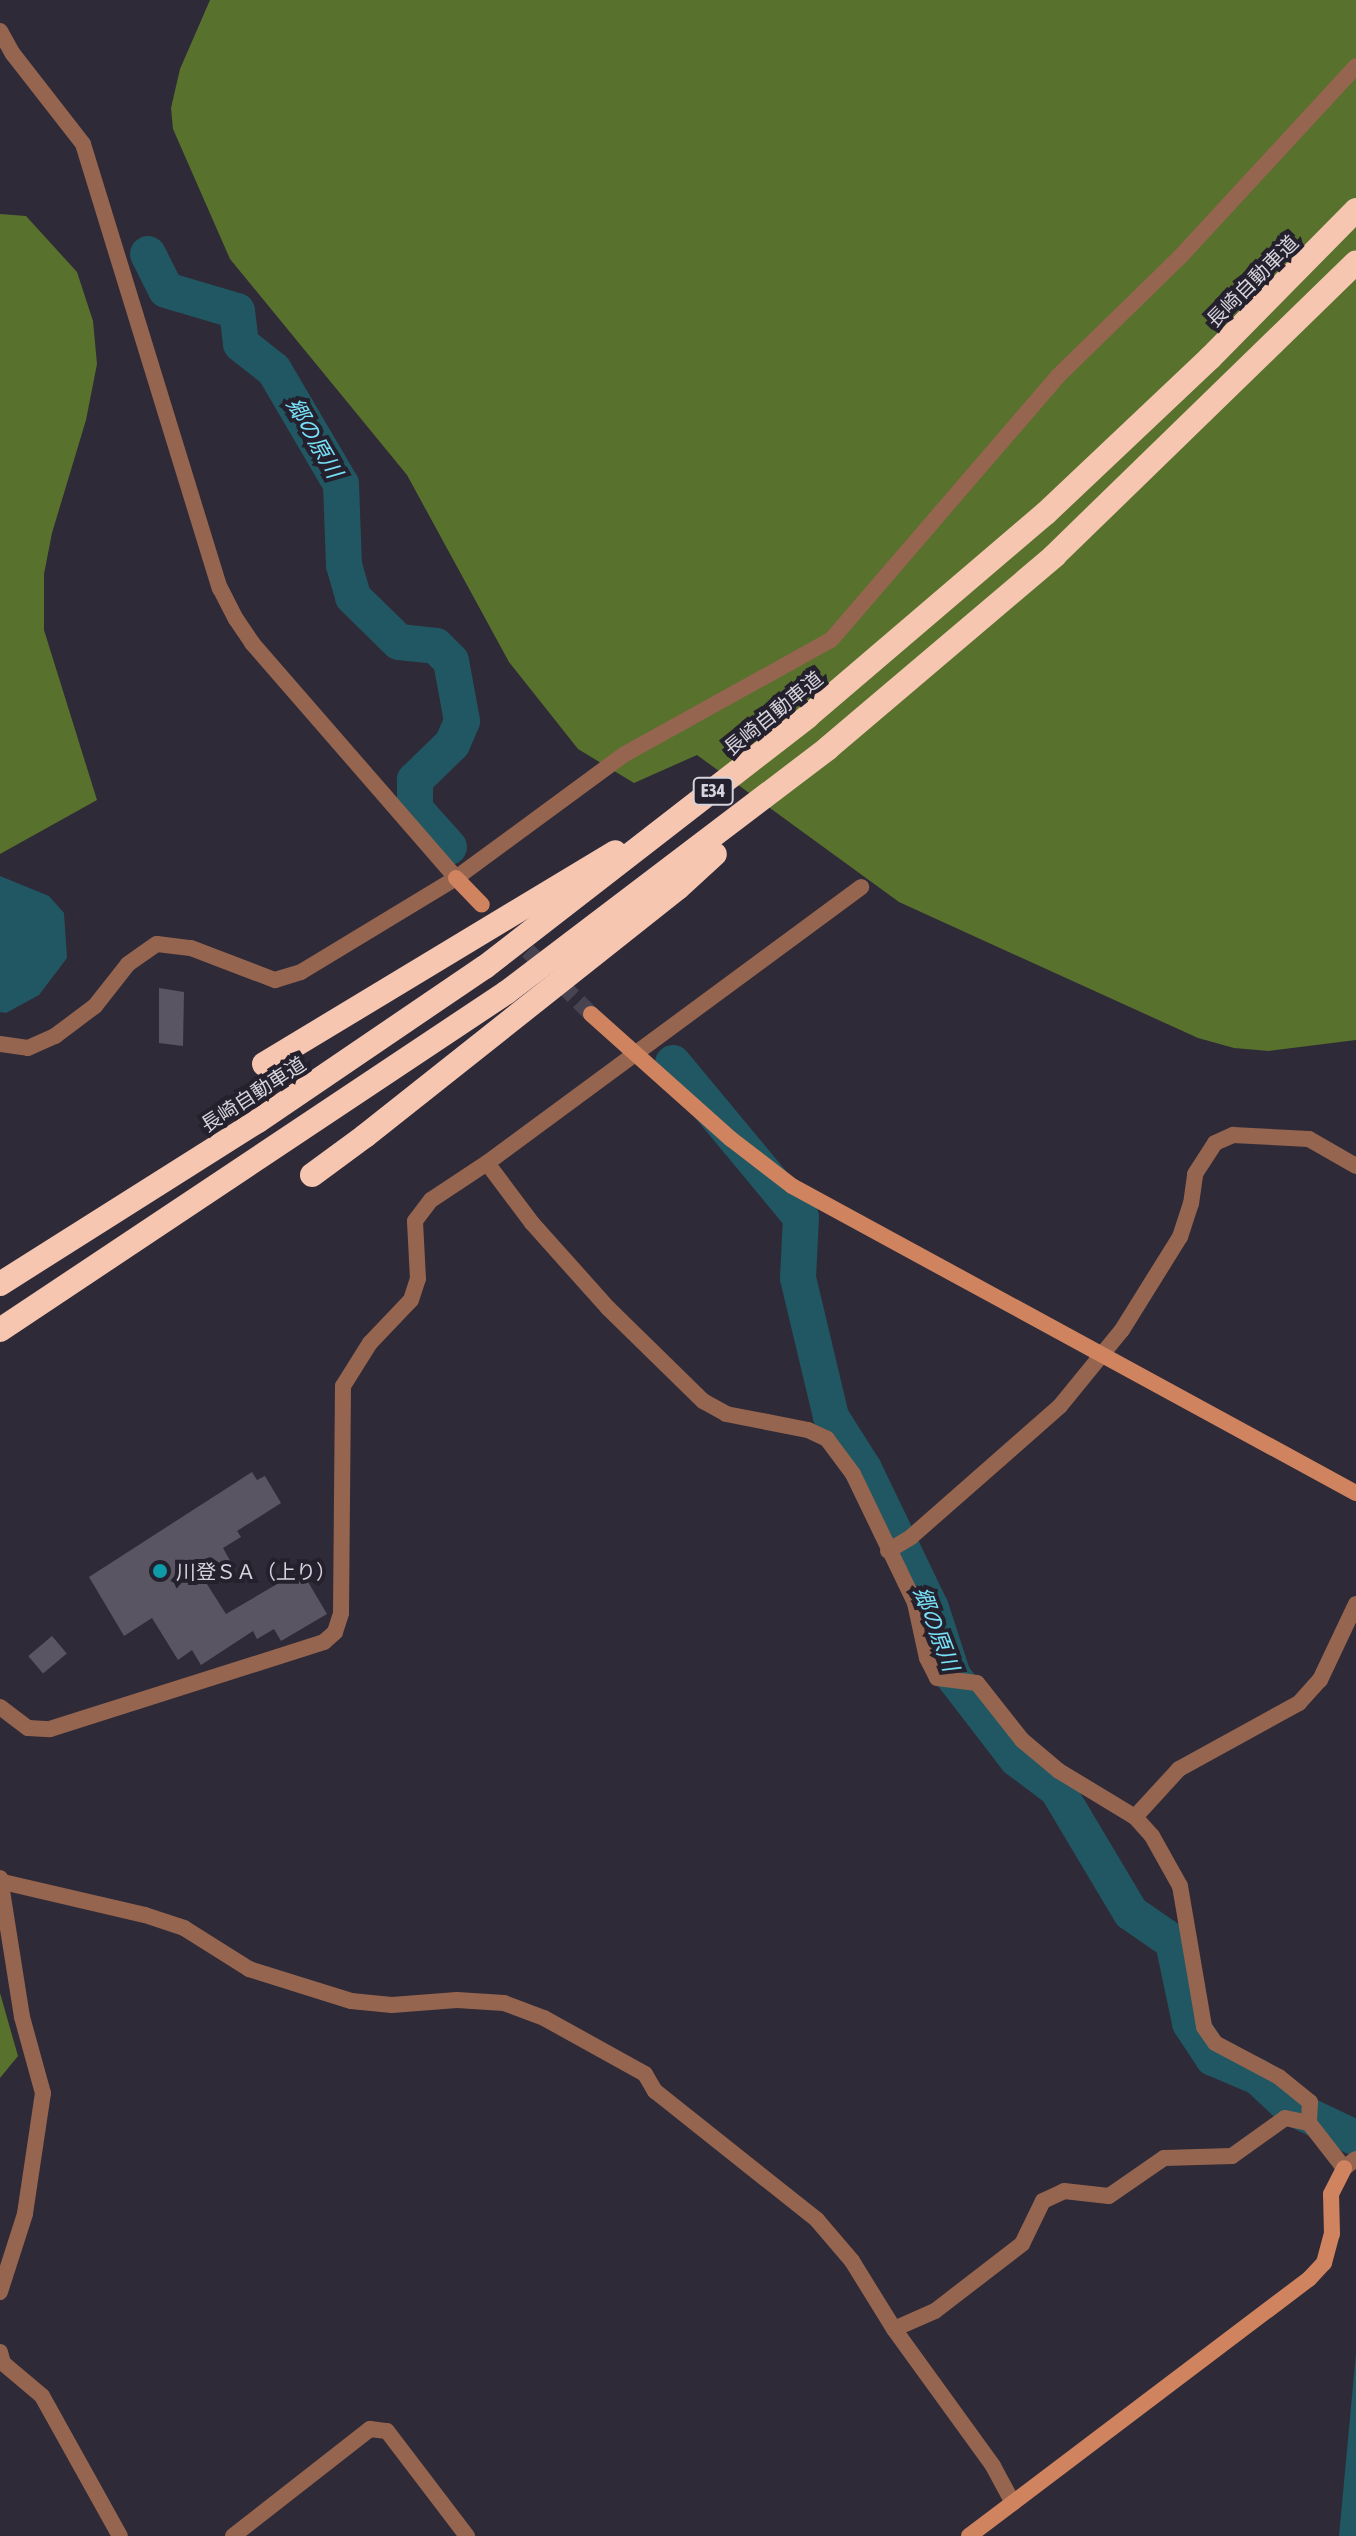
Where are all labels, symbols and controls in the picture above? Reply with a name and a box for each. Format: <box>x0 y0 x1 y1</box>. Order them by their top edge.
street label: 長崎自動車道 <box>1201 230 1303 332</box>
water label: 郷の原川 <box>281 393 347 483</box>
street label: 長崎自動車道 <box>719 666 827 760</box>
road number: E34 <box>691 777 735 805</box>
street label: 長崎自動車道 <box>196 1051 310 1137</box>
place label: 川登ＳＡ（上り） <box>176 1559 336 1583</box>
marker: 川登ＳＡ（上り） <box>151 1562 169 1580</box>
water label: 郷の原川 <box>908 1583 964 1675</box>

